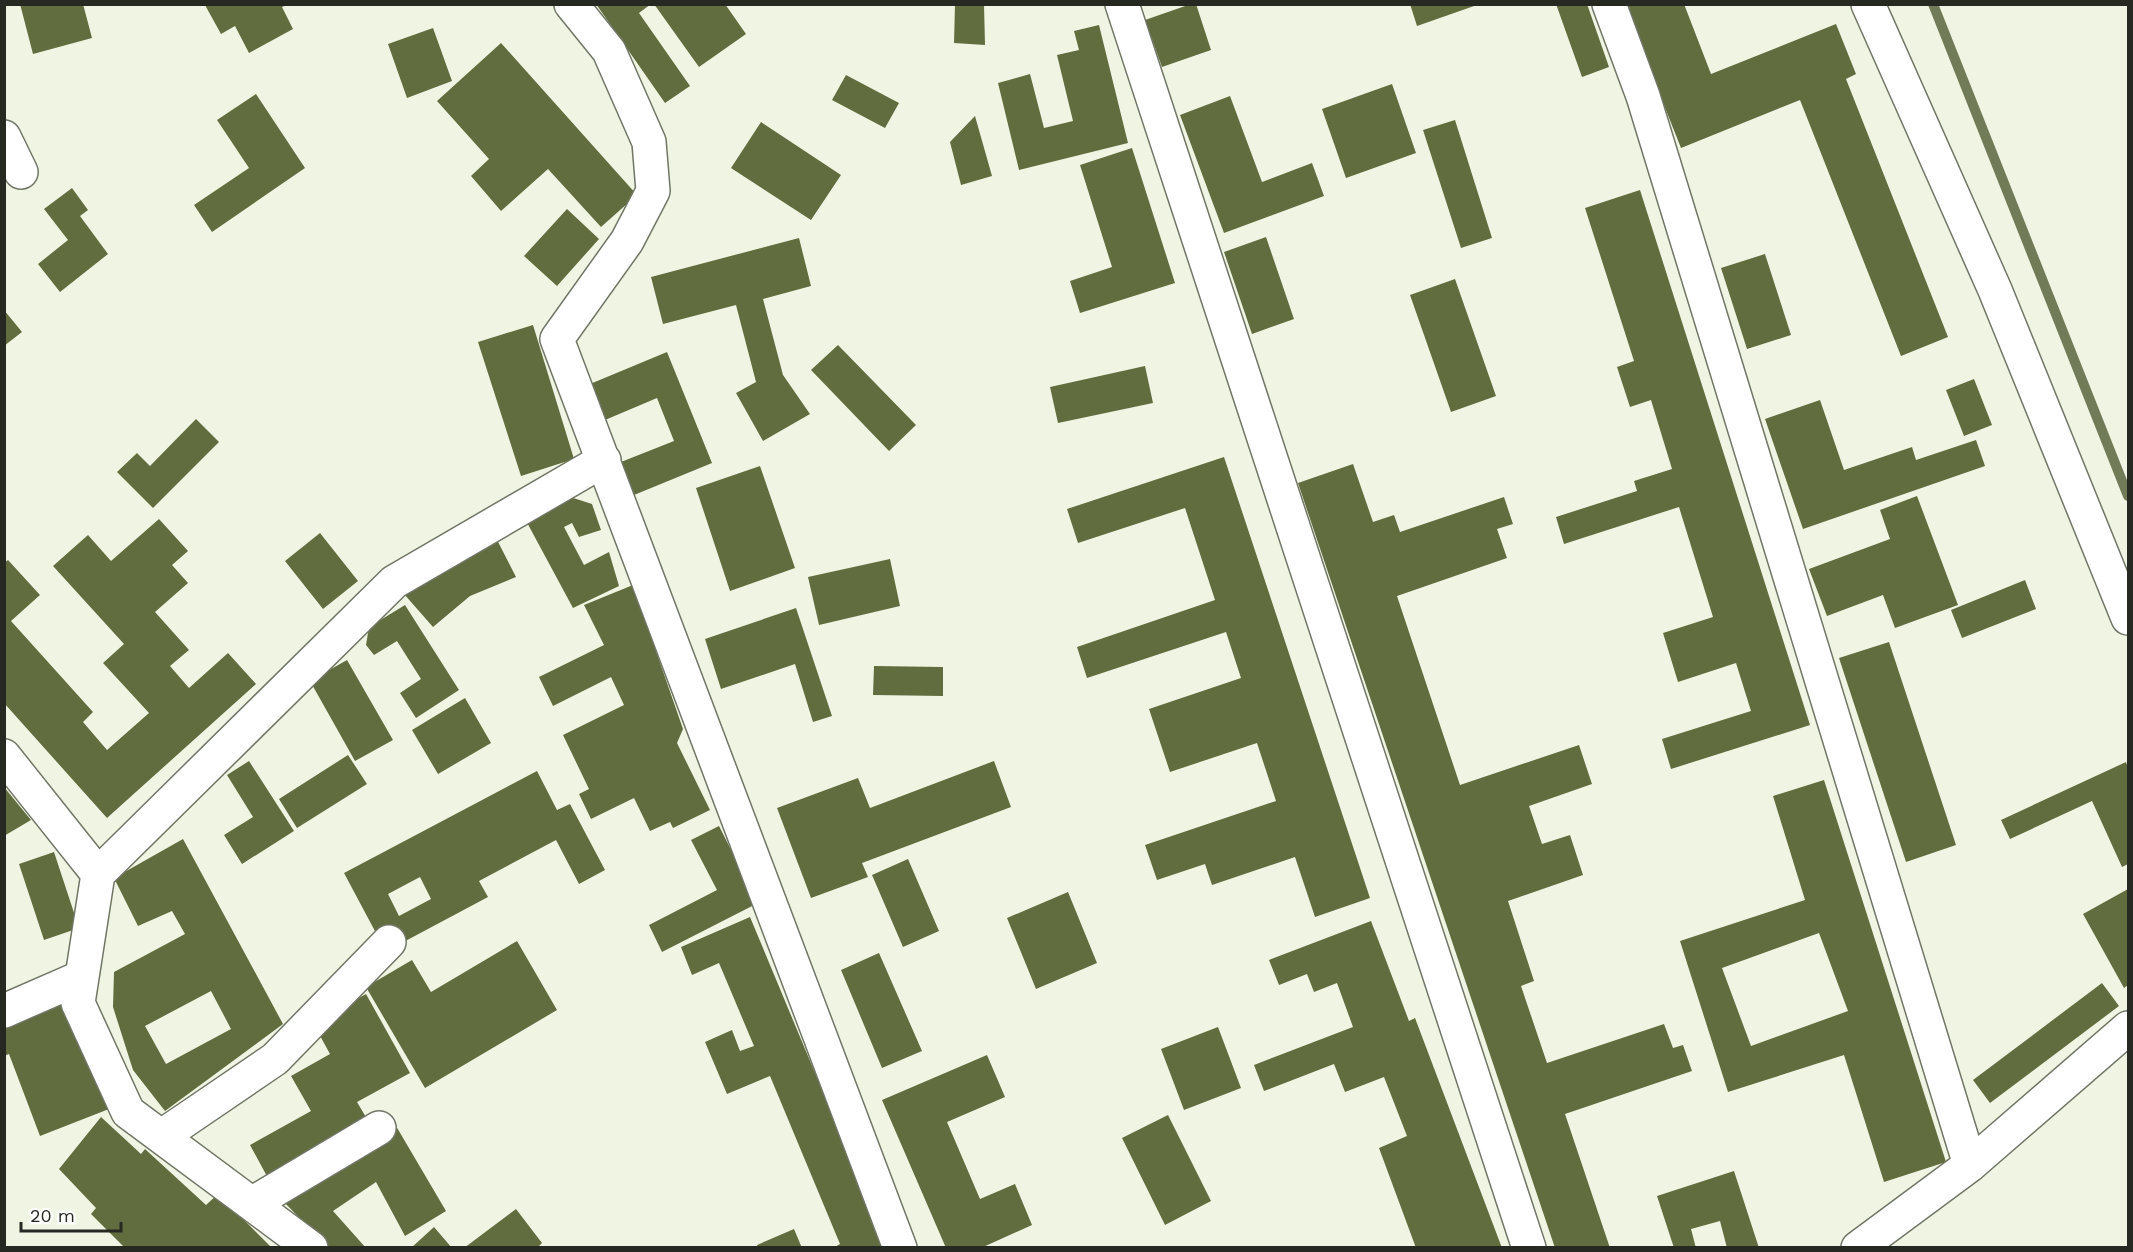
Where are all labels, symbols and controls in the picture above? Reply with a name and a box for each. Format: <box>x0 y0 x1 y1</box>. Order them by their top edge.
scale bar <box>21 1195 122 1233</box>
text: 20 m <box>30 1205 75 1226</box>

